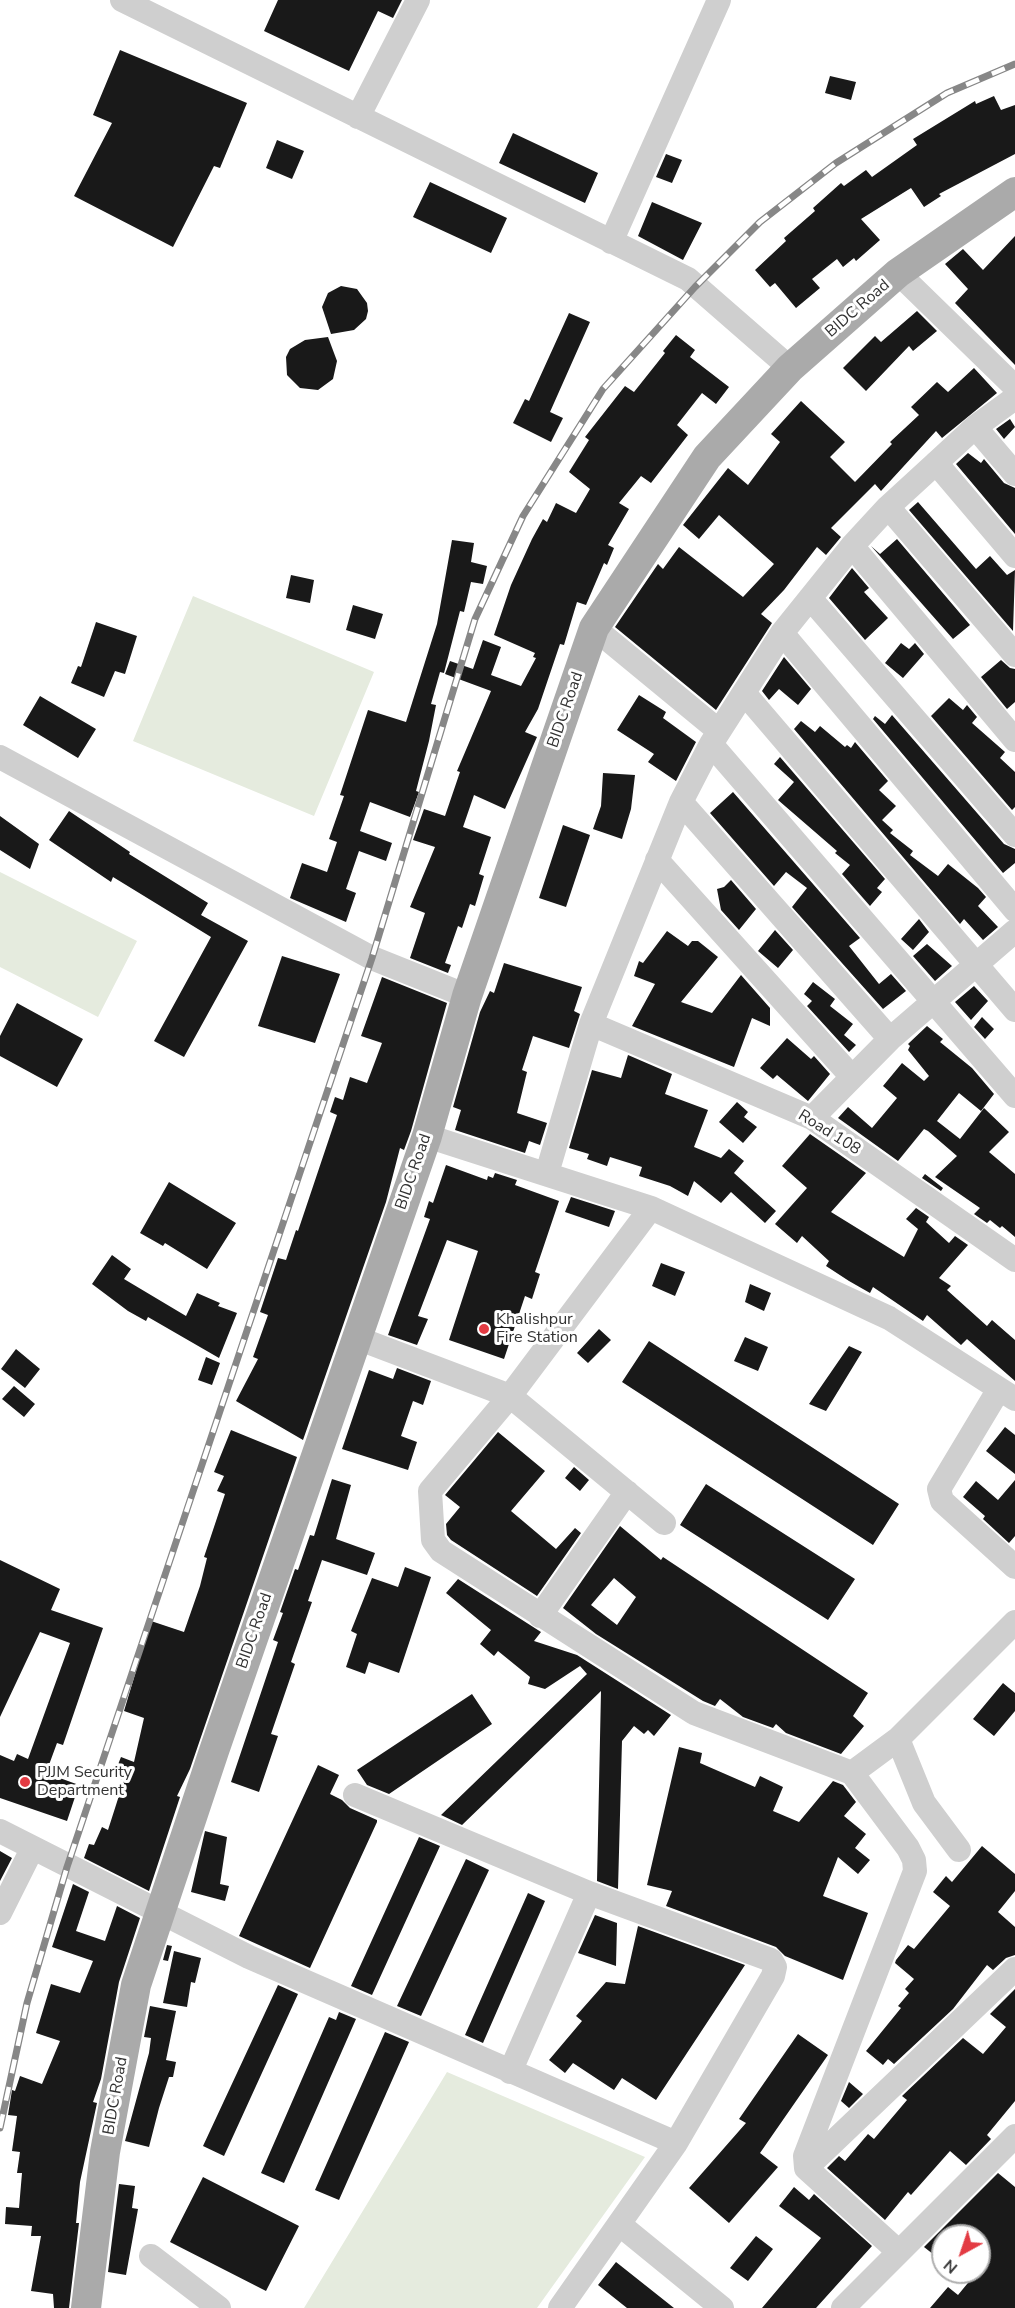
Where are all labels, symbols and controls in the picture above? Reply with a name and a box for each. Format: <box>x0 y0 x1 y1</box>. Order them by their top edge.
street label: BIDC Road <box>822 276 894 342</box>
street label: BIDC Road <box>544 670 588 750</box>
street label: Road 108 <box>794 1106 864 1160</box>
street label: BIDC Road <box>392 1132 436 1212</box>
place label: Khalishpur Fire Station <box>496 1310 578 1348</box>
marker: Khalishpur Fire Station <box>477 1322 491 1336</box>
street label: BIDC Road <box>233 1591 277 1671</box>
place label: PJJM Security Department <box>37 1763 132 1801</box>
marker: PJJM Security Department <box>18 1775 32 1789</box>
street label: BIDC Road <box>100 2055 132 2137</box>
north arrow <box>931 2224 991 2284</box>
text: N <box>939 2254 962 2279</box>

